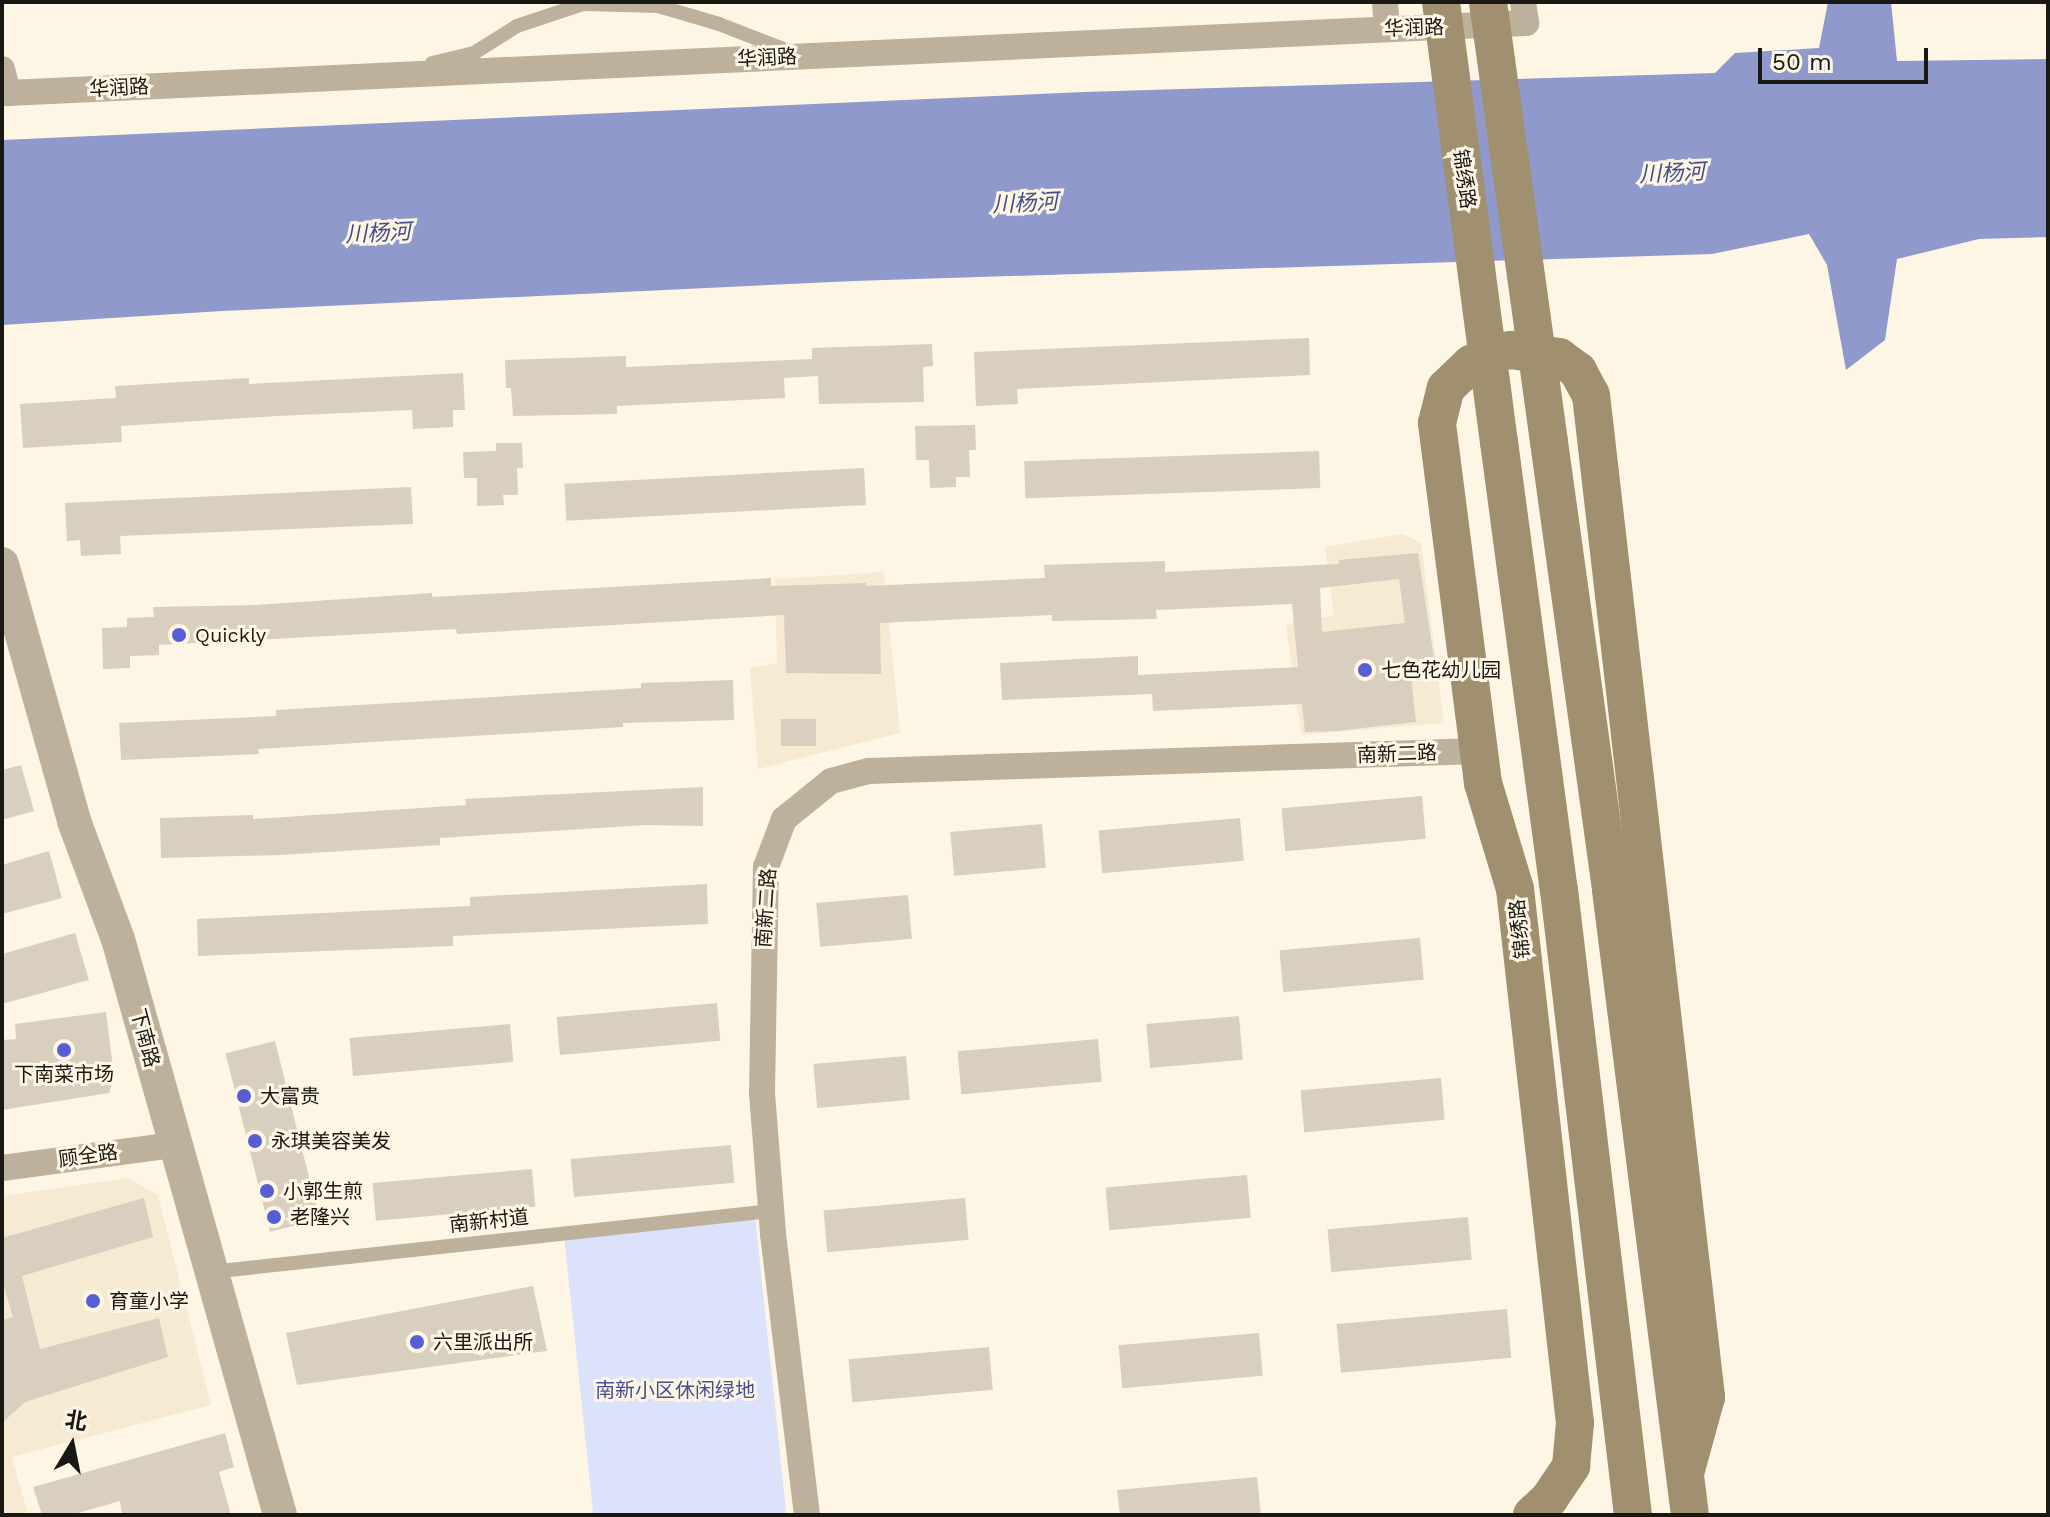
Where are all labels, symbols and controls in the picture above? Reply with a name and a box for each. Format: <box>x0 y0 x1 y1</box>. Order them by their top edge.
street label: 华润路 <box>1384 15 1444 41</box>
scale bar <box>1762 32 1932 82</box>
street label: 华润路 <box>736 44 798 72</box>
text: 50 m <box>1772 48 1832 76</box>
street label: 华润路 <box>88 74 150 102</box>
street label: 锦绣路 <box>1448 148 1480 210</box>
water label: 川杨河 <box>1638 158 1706 188</box>
water label: 川杨河 <box>991 188 1059 218</box>
water label: 川杨河 <box>344 218 412 248</box>
place label: Quickly <box>195 623 266 647</box>
marker: Quickly <box>170 626 188 644</box>
place label: 七色花幼儿园 <box>1381 658 1501 682</box>
marker: 七色花幼儿园 <box>1356 661 1374 679</box>
street label: 南新二路 <box>1357 741 1437 767</box>
street label: 南新二路 <box>751 867 781 949</box>
street label: 锦绣路 <box>1505 898 1535 960</box>
street label: 下南路 <box>126 1006 164 1070</box>
marker: 下南菜市场 <box>55 1041 73 1059</box>
place label: 下南菜市场 <box>14 1062 114 1086</box>
place label: 大富贵 <box>260 1084 320 1108</box>
marker: 大富贵 <box>235 1087 253 1105</box>
place label: 永琪美容美发 <box>271 1129 391 1153</box>
marker: 永琪美容美发 <box>246 1132 264 1150</box>
street label: 顾全路 <box>57 1140 119 1172</box>
place label: 小郭生煎 <box>283 1179 363 1203</box>
marker: 小郭生煎 <box>258 1182 276 1200</box>
place label: 老隆兴 <box>290 1205 350 1229</box>
street label: 南新村道 <box>448 1205 530 1237</box>
marker: 老隆兴 <box>265 1208 283 1226</box>
place label: 育童小学 <box>109 1289 189 1313</box>
marker: 育童小学 <box>84 1292 102 1310</box>
place label: 六里派出所 <box>433 1330 533 1354</box>
marker: 六里派出所 <box>408 1333 426 1351</box>
park label: 南新小区休闲绿地 <box>595 1378 755 1402</box>
north arrow <box>32 1405 112 1485</box>
text: 北 <box>63 1407 89 1435</box>

